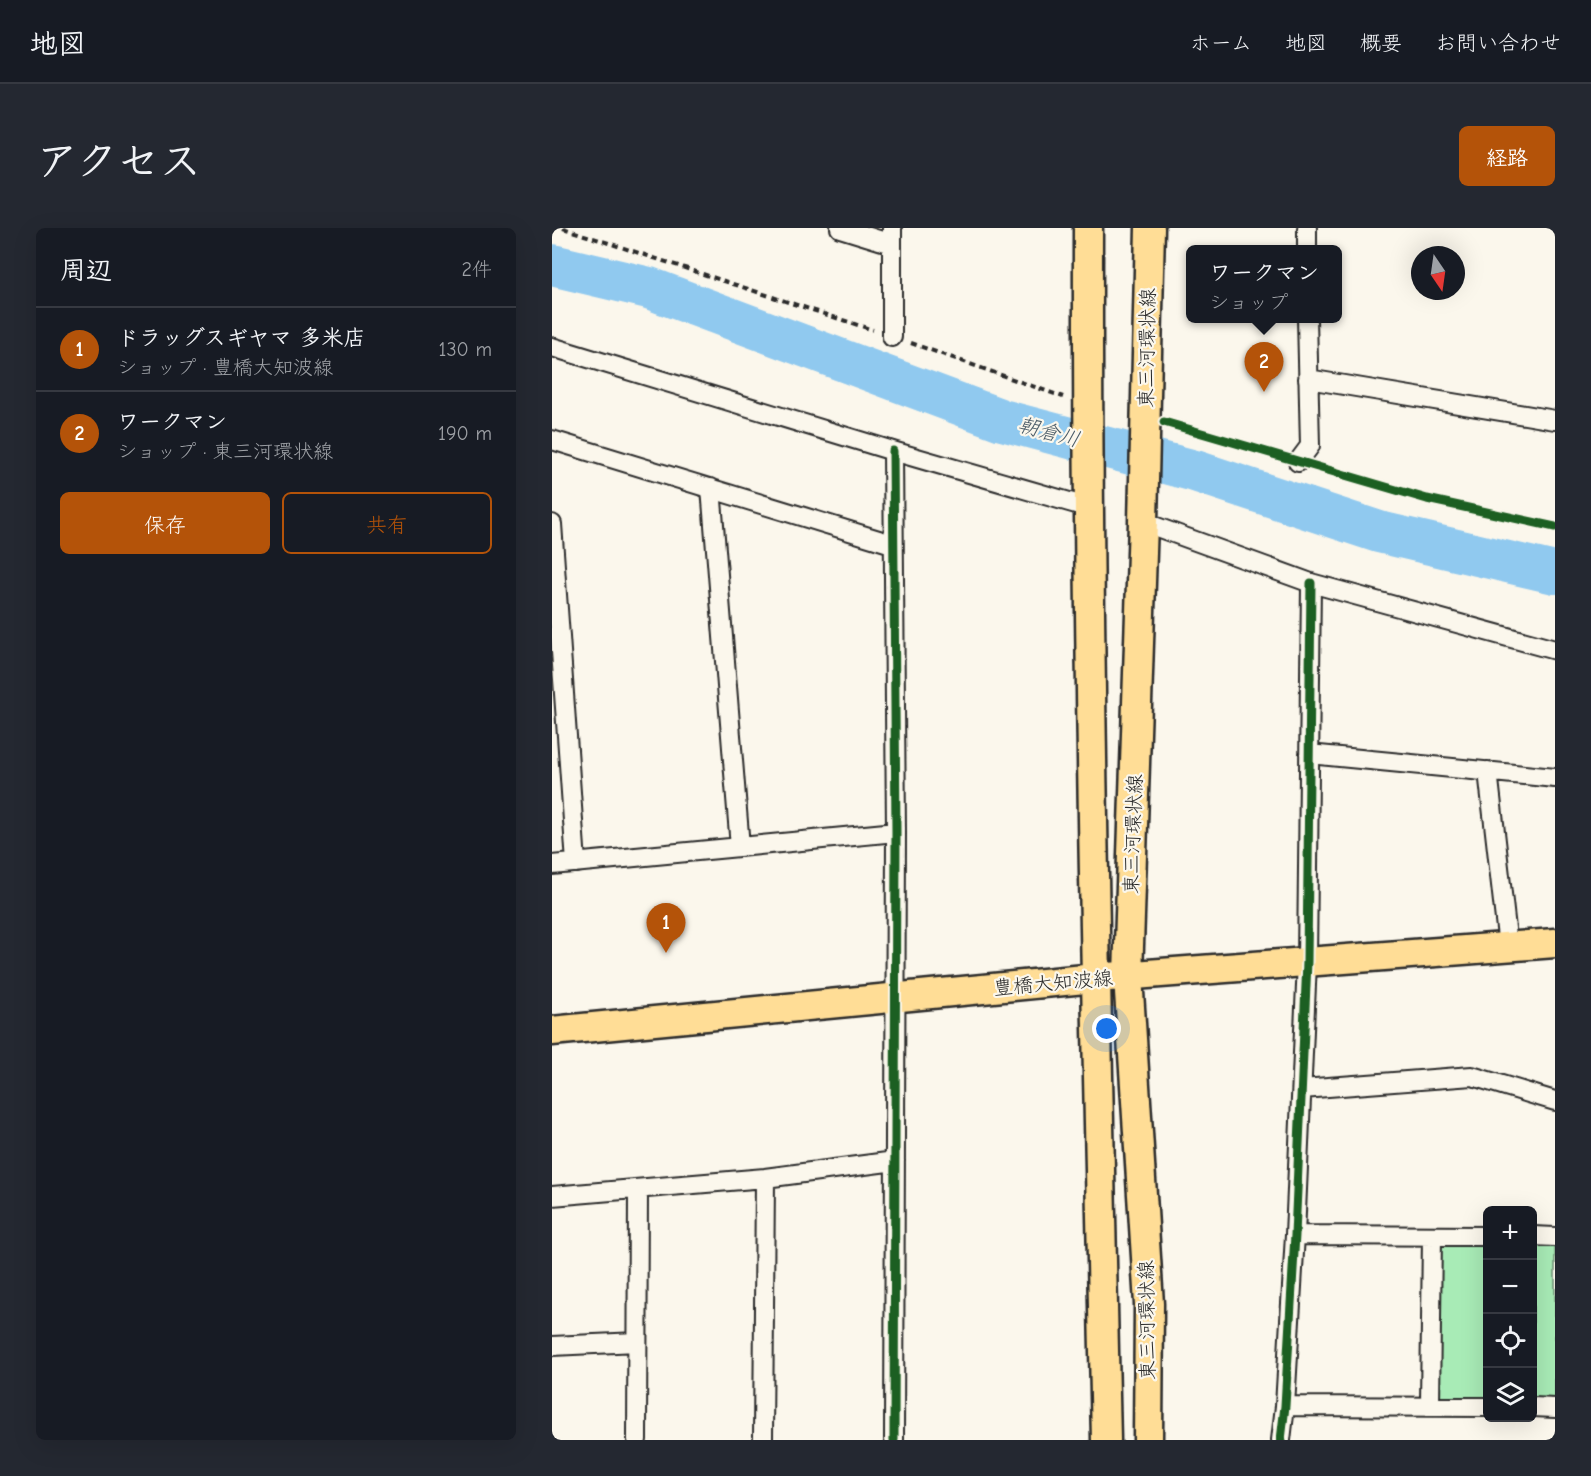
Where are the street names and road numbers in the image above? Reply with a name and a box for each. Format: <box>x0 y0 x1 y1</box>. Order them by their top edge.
street label: 東三河環状線 <box>1134 288 1160 408</box>
street label: 東三河環状線 <box>1119 774 1147 894</box>
street label: 豊橋大知波線 <box>992 966 1114 1000</box>
street label: 東三河環状線 <box>1134 1260 1160 1380</box>

